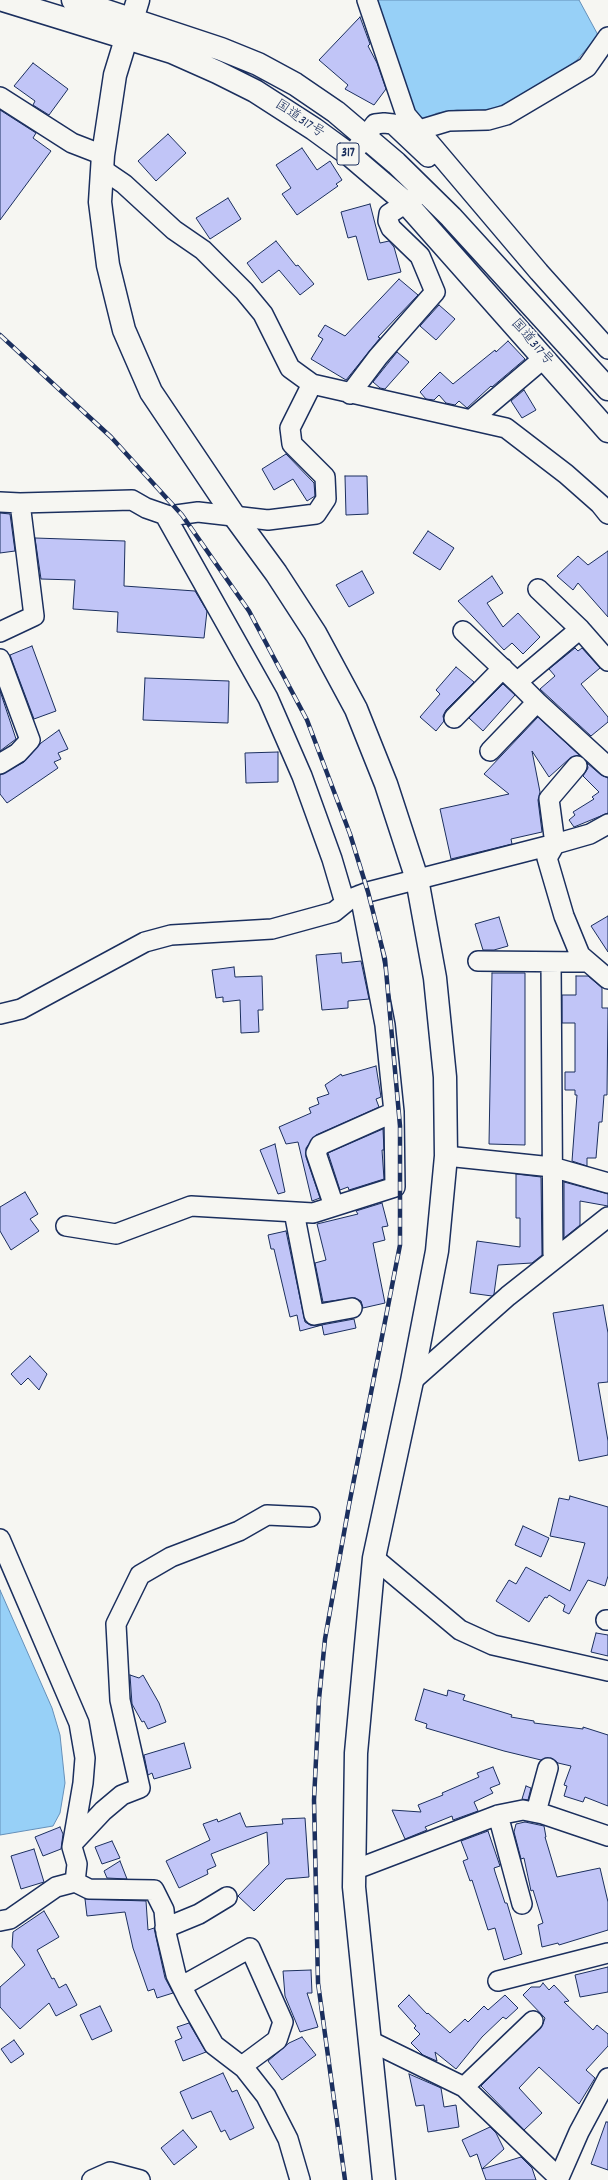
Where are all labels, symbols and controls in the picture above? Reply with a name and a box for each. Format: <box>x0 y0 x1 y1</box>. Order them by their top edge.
street label: 国道317号 <box>271 97 327 143</box>
road number: 317 <box>337 143 359 165</box>
street label: 国道317号 <box>506 316 556 370</box>

